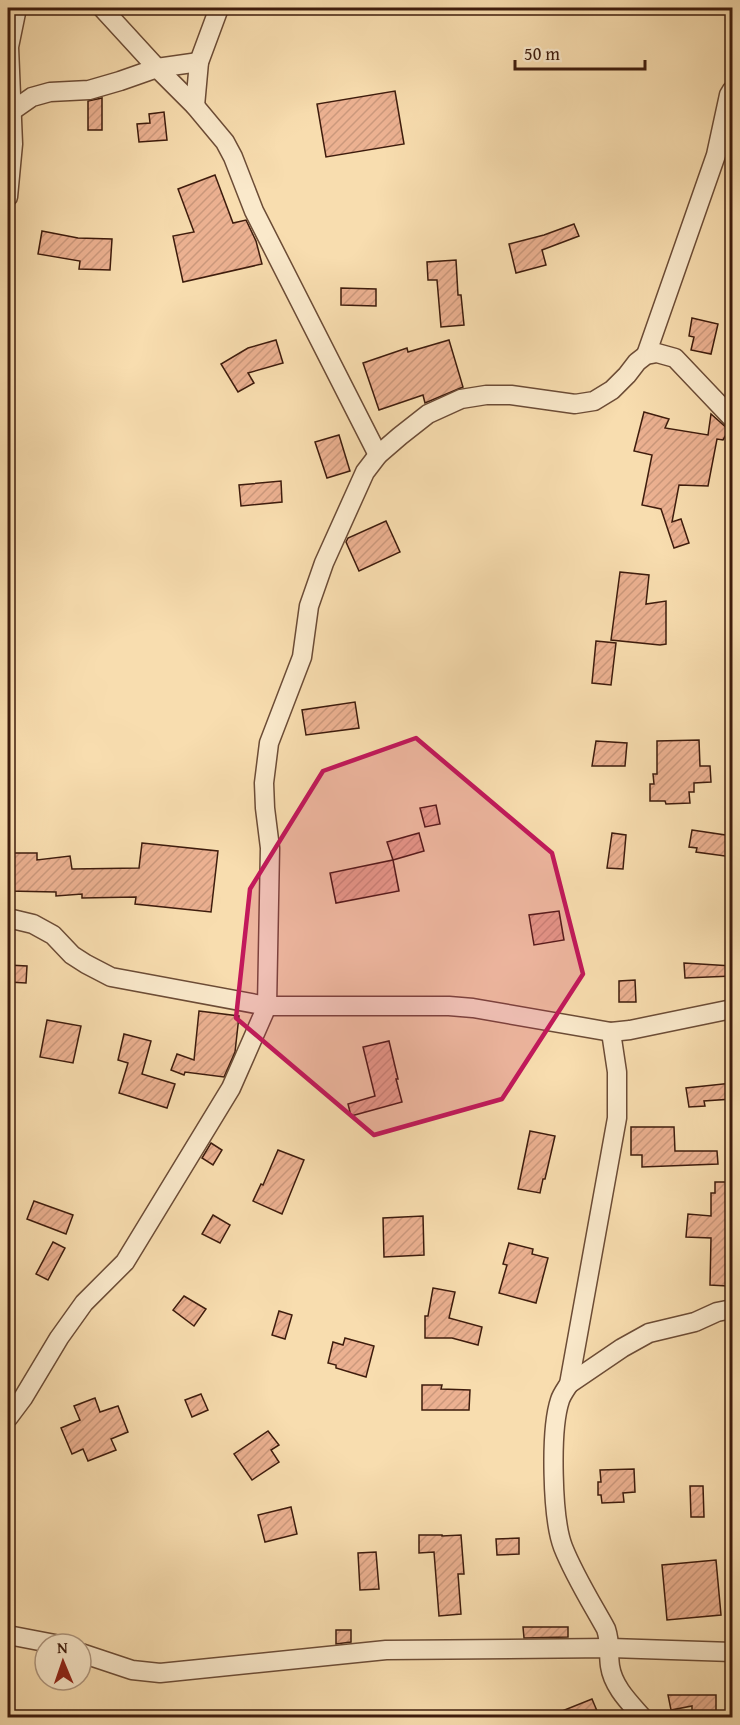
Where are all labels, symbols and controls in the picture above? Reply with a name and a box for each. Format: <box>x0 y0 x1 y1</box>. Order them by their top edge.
scale bar <box>515 33 646 71</box>
text: 50 m <box>524 40 560 67</box>
north arrow <box>33 1632 93 1692</box>
text: N <box>57 1635 69 1659</box>

